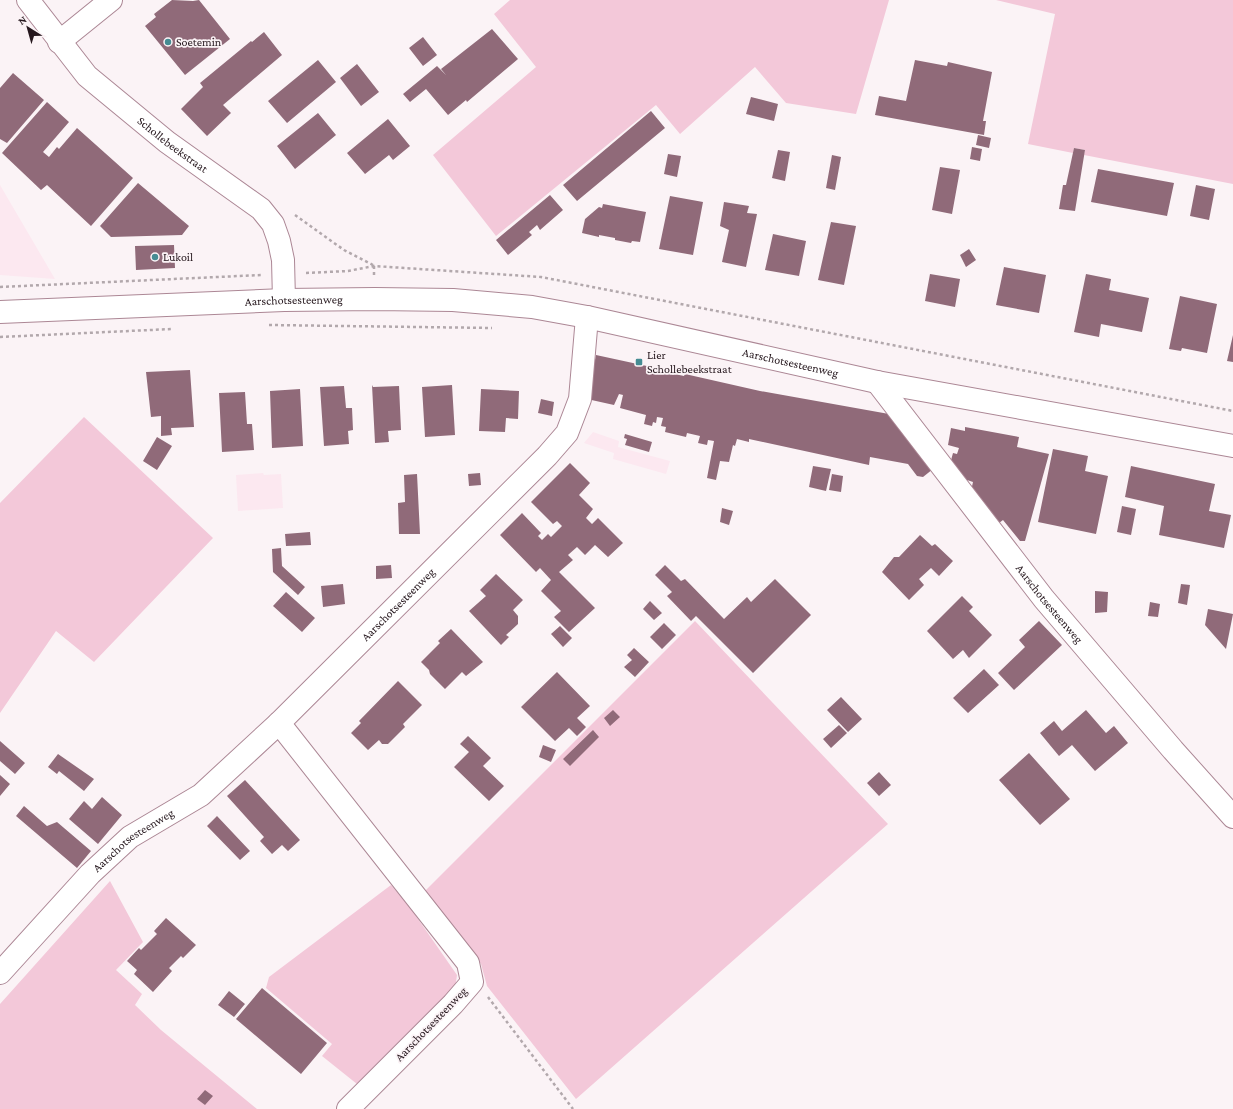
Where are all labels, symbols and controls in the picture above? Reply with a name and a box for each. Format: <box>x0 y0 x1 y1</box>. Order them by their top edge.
north arrow <box>8 8 48 48</box>
text: N <box>15 13 29 27</box>
place label: Soetemin <box>176 35 222 49</box>
marker: Soetemin <box>163 37 173 47</box>
street label: Schollebeekstraat <box>135 114 211 176</box>
place label: Lukoil <box>163 250 193 264</box>
marker: Lukoil <box>150 252 160 262</box>
street label: Aarschotsesteenweg <box>245 292 343 309</box>
street label: Aarschotsesteenweg <box>741 345 840 380</box>
place label: Lier Schollebeekstraat <box>647 348 733 376</box>
marker: Lier Schollebeekstraat <box>634 357 644 367</box>
street label: Aarschotsesteenweg <box>1013 562 1086 646</box>
street label: Aarschotsesteenweg <box>358 565 438 644</box>
street label: Aarschotsesteenweg <box>90 806 176 875</box>
street label: Aarschotsesteenweg <box>392 984 470 1064</box>

